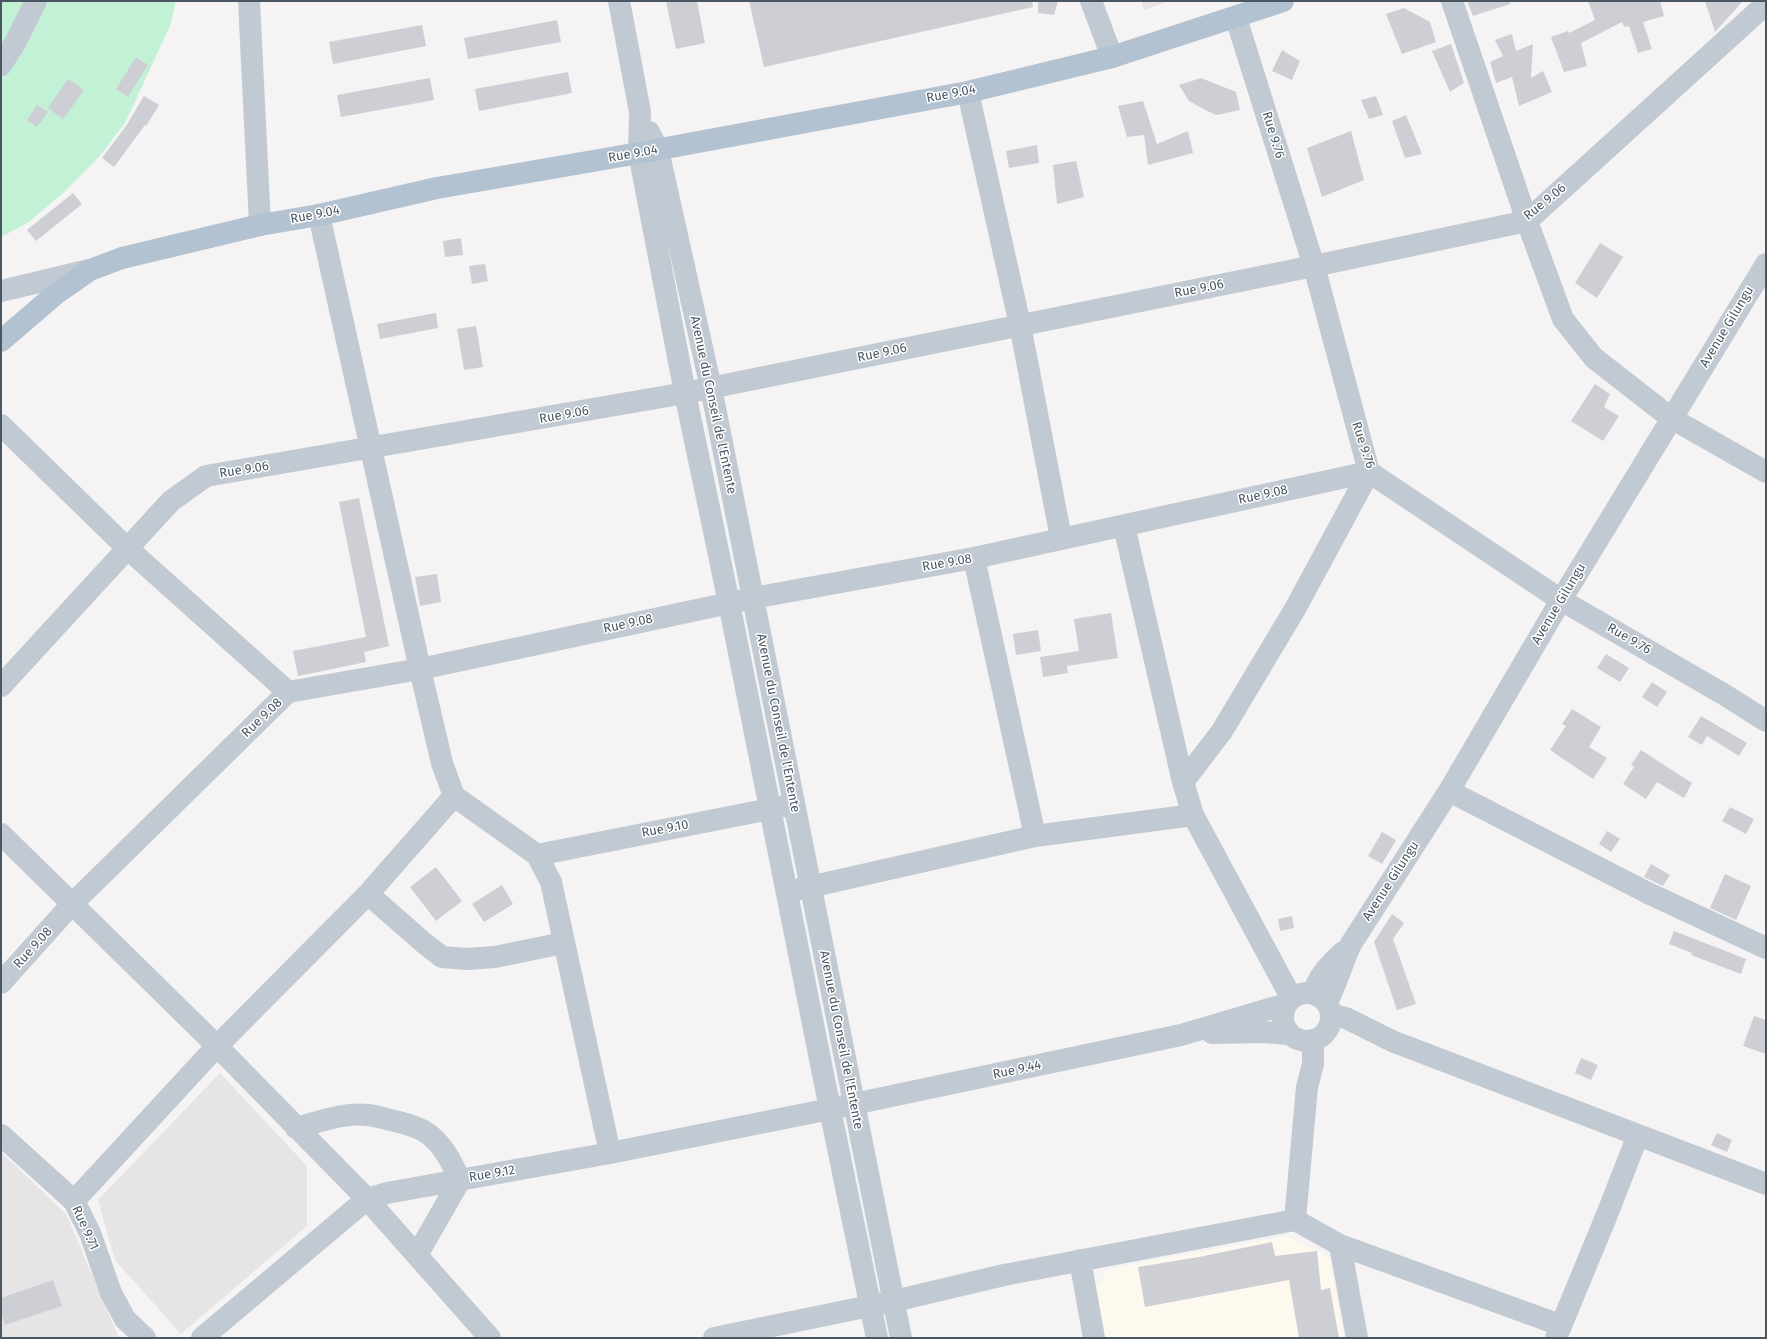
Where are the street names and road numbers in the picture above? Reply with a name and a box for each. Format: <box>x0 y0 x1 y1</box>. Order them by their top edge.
street label: Rue 9.04 <box>925 82 977 106</box>
street label: Rue 9.76 <box>1258 110 1288 160</box>
street label: Rue 9.04 <box>607 142 659 166</box>
street label: Rue 9.06 <box>1521 180 1569 224</box>
street label: Rue 9.04 <box>289 203 341 227</box>
street label: Rue 9.06 <box>1173 277 1225 301</box>
street label: Avenue Gilungu <box>1697 284 1757 370</box>
street label: Avenue du Conseil de l'Entente <box>686 315 740 495</box>
street label: Rue 9.06 <box>856 340 908 366</box>
street label: Rue 9.06 <box>538 403 590 427</box>
street label: Rue 9.76 <box>1348 420 1378 470</box>
street label: Rue 9.06 <box>218 458 270 482</box>
street label: Rue 9.08 <box>1237 482 1289 508</box>
street label: Rue 9.08 <box>921 551 973 575</box>
street label: Avenue Gilungu <box>1529 561 1589 647</box>
street label: Rue 9.08 <box>602 611 654 637</box>
street label: Rue 9.76 <box>1604 620 1654 658</box>
street label: Avenue du Conseil de l'Entente <box>753 632 803 814</box>
street label: Rue 9.08 <box>239 695 285 741</box>
street label: Rue 9.10 <box>640 817 690 841</box>
street label: Avenue Gilungu <box>1360 838 1422 924</box>
street label: Rue 9.08 <box>10 924 56 972</box>
street label: Avenue du Conseil de l'Entente <box>816 949 866 1131</box>
street label: Rue 9.44 <box>991 1057 1043 1083</box>
street label: Rue 9.12 <box>468 1162 516 1186</box>
street label: Rue 9.71 <box>68 1203 102 1253</box>

